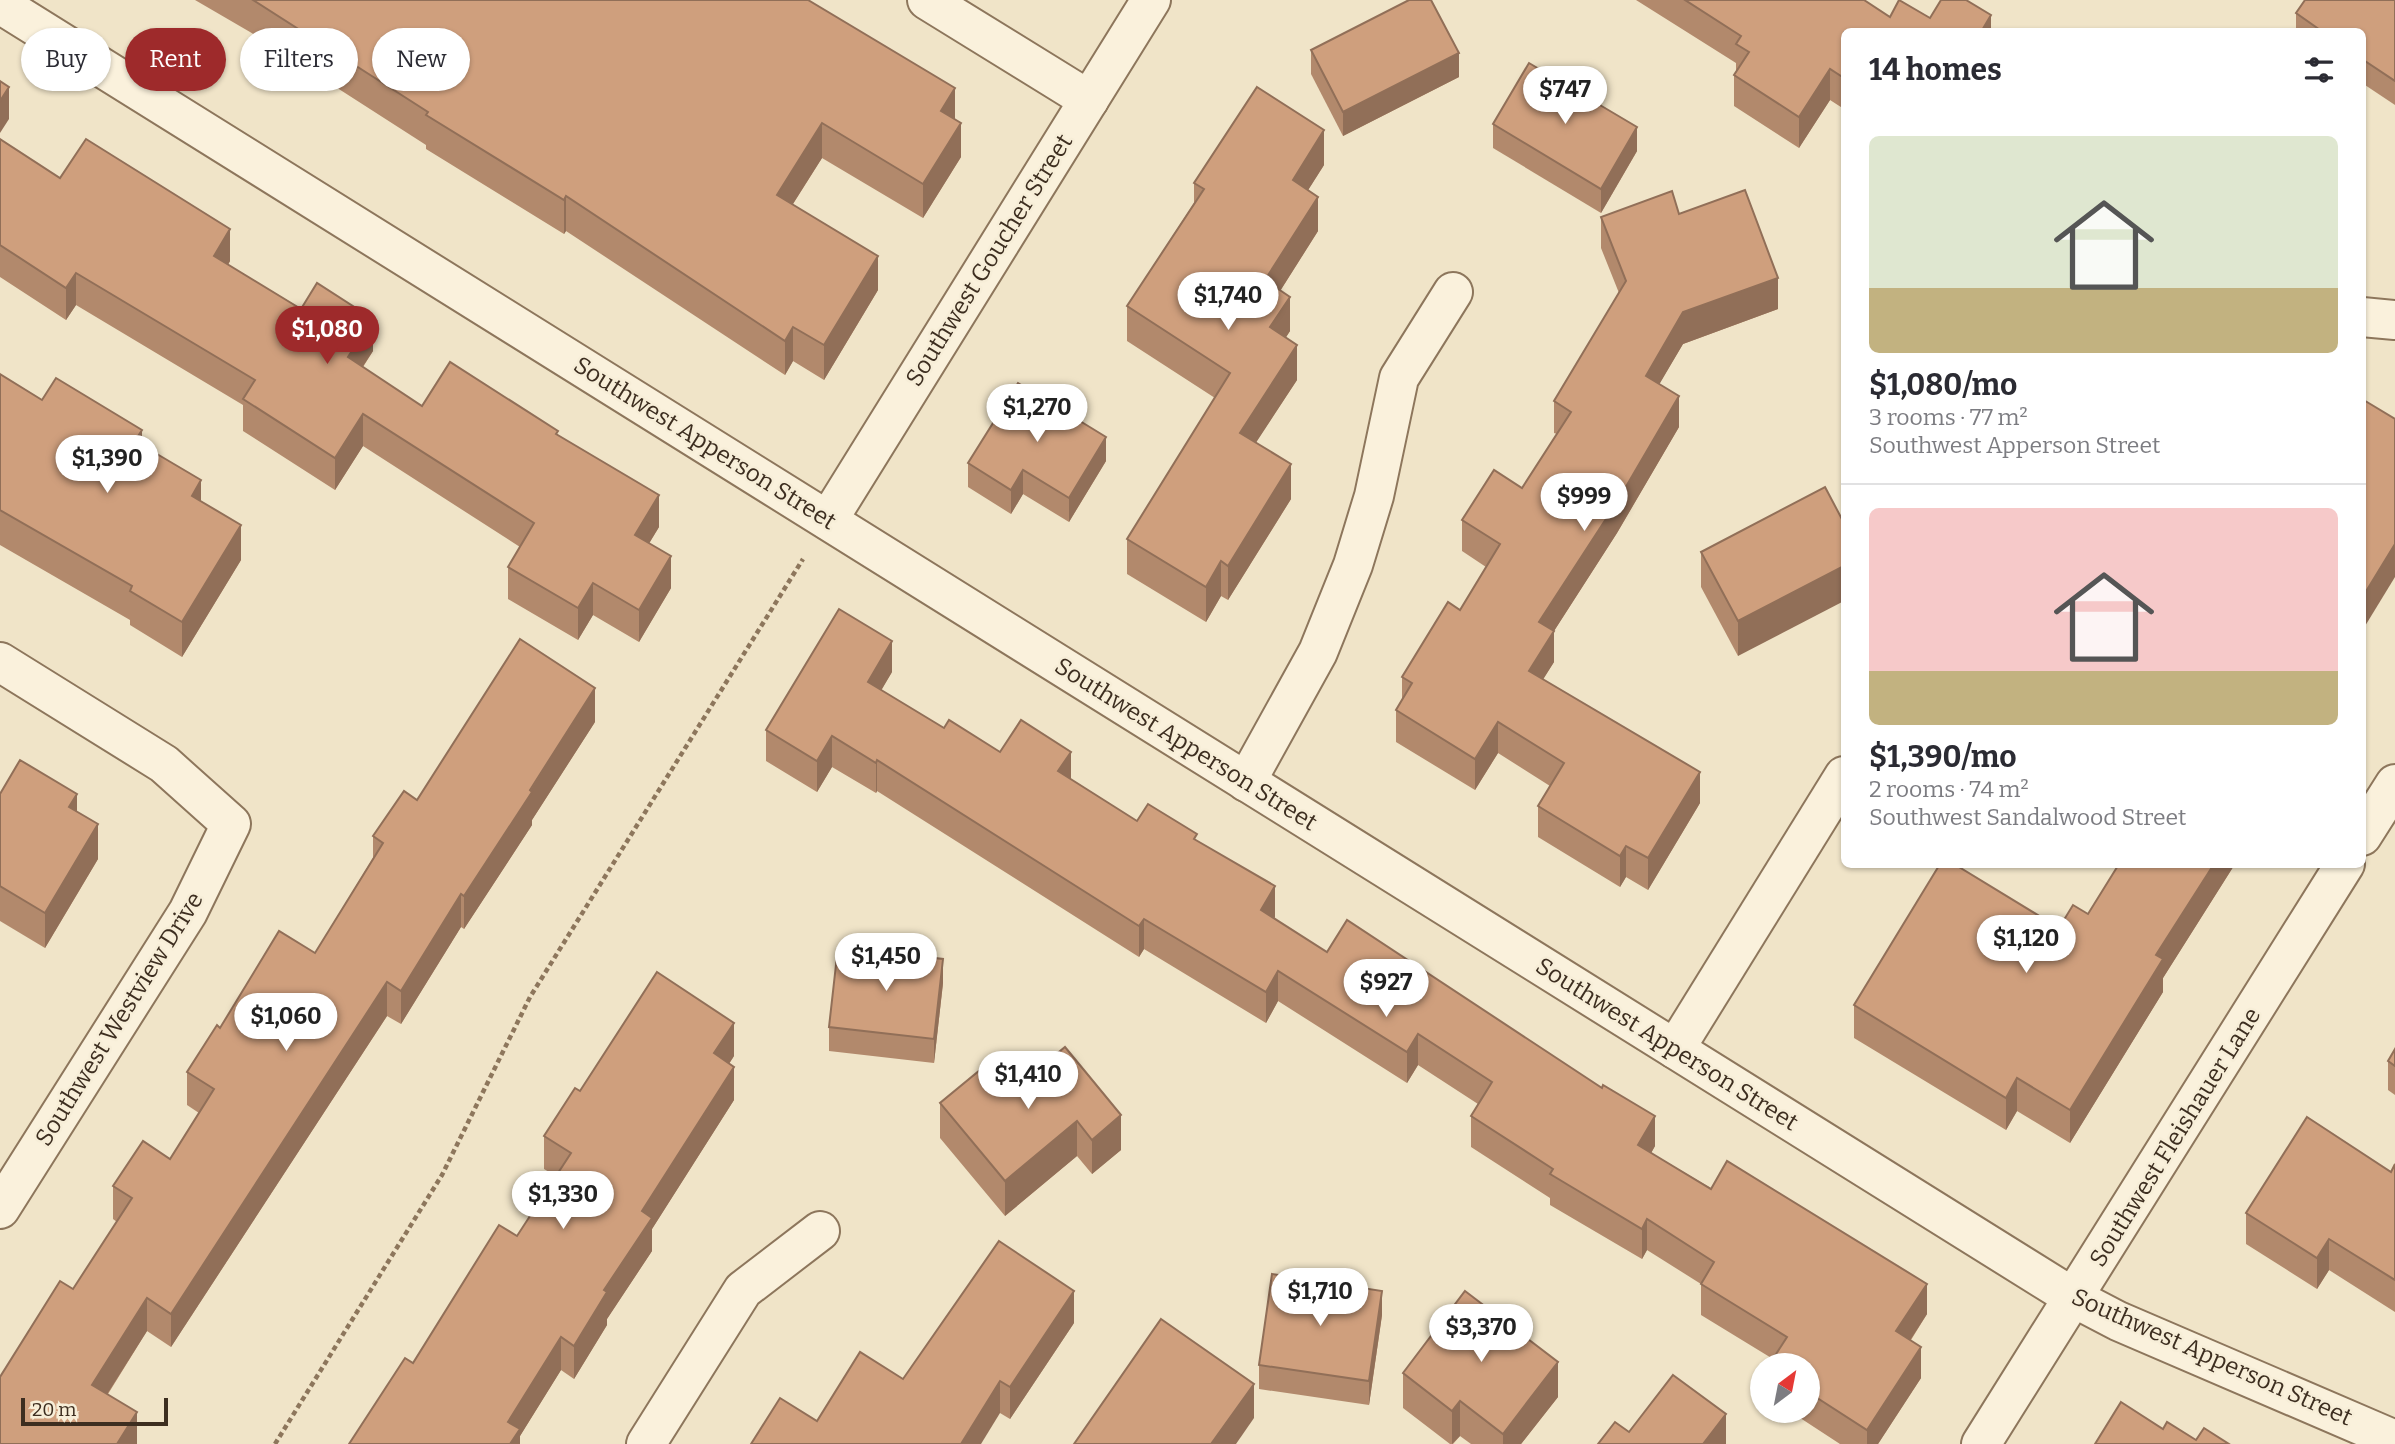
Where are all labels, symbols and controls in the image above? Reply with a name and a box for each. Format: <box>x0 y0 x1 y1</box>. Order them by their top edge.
chip: Buy <box>21 28 111 91</box>
chip: Rent <box>125 28 226 91</box>
chip: Filters <box>240 28 358 91</box>
chip: New <box>372 28 470 91</box>
icon: filters <box>2300 51 2338 89</box>
text: 14 homes <box>1869 52 2002 88</box>
pin: $747 <box>1524 66 1606 126</box>
text: $747 <box>1539 75 1591 103</box>
street label: Southwest Goucher Street <box>900 129 1078 391</box>
icon: home <box>2041 182 2167 308</box>
pin: $1,740 <box>1171 272 1285 332</box>
text: $1,740 <box>1194 281 1262 309</box>
pin: $1,080 <box>270 306 384 366</box>
text: $1,080 <box>291 315 363 343</box>
street label: Southwest Apperson Street <box>569 351 842 536</box>
text: $1,080/mo <box>1869 367 2017 403</box>
pin: $1,270 <box>980 384 1094 444</box>
text: $1,270 <box>1002 393 1072 421</box>
text: 3 rooms · 77 m² <box>1869 403 2028 431</box>
text: Southwest Apperson Street <box>1869 431 2160 459</box>
pin: $1,390 <box>50 435 164 495</box>
text: $1,390 <box>72 444 143 472</box>
pin: $999 <box>1543 474 1625 533</box>
text: $999 <box>1557 482 1611 510</box>
icon: home <box>2041 554 2167 680</box>
street label: Southwest Apperson Street <box>1050 652 1323 837</box>
text: $1,390/mo <box>1869 739 2017 775</box>
text: 2 rooms · 74 m² <box>1869 775 2029 803</box>
text: Southwest Sandalwood Street <box>1869 803 2186 831</box>
street label: Southwest Westview Drive <box>29 887 209 1151</box>
pin: $1,120 <box>1969 916 2083 975</box>
text: $1,120 <box>1993 924 2059 952</box>
pin: $1,450 <box>829 934 943 993</box>
text: $1,450 <box>851 942 921 970</box>
street label: Southwest Apperson Street <box>1531 952 1804 1137</box>
pin: $927 <box>1345 960 1427 1019</box>
text: $927 <box>1360 968 1412 996</box>
pin: $1,060 <box>229 993 343 1053</box>
text: $1,060 <box>250 1002 322 1030</box>
street label: Southwest Fleishauer Lane <box>2084 1002 2266 1272</box>
pin: $1,410 <box>971 1052 1085 1111</box>
text: $1,410 <box>994 1060 1062 1088</box>
pin: $1,330 <box>506 1172 620 1231</box>
text: $1,330 <box>528 1180 598 1208</box>
pin: $1,710 <box>1263 1268 1377 1328</box>
text: $1,710 <box>1287 1277 1353 1305</box>
street label: Southwest Apperson Street <box>2067 1282 2357 1432</box>
pin: $3,370 <box>1424 1304 1538 1364</box>
text: $3,370 <box>1445 1313 1517 1341</box>
north arrow <box>1750 1353 1820 1423</box>
map controls <box>1750 1353 1820 1423</box>
scale bar <box>21 1395 168 1427</box>
text: 20 m <box>32 1398 76 1421</box>

